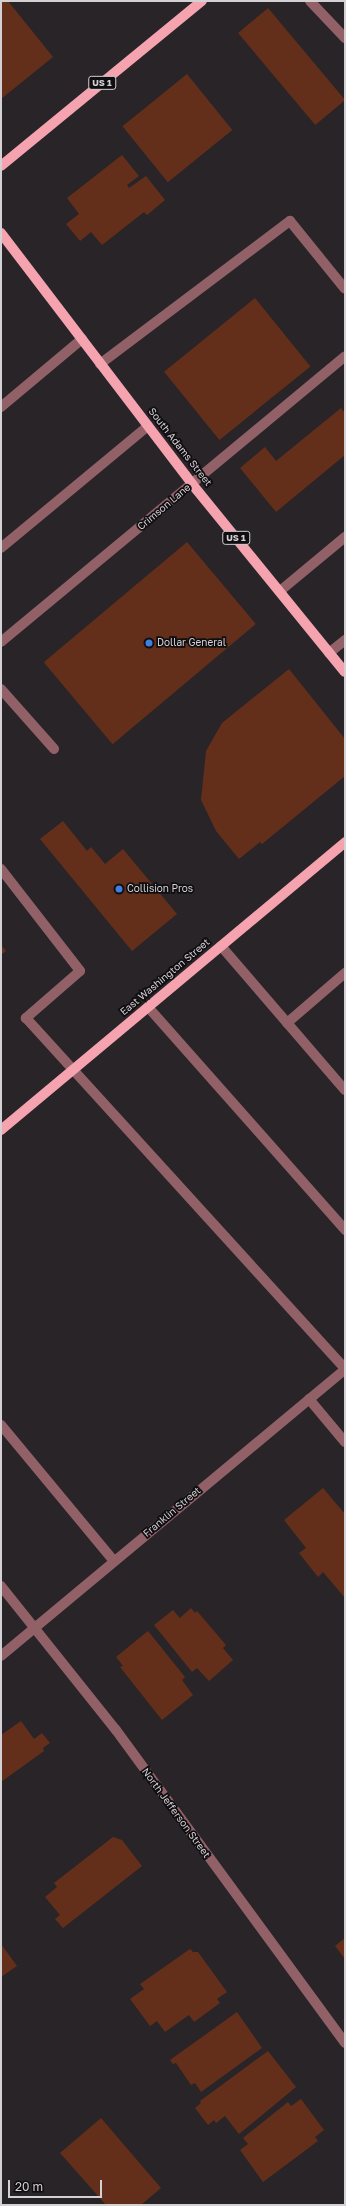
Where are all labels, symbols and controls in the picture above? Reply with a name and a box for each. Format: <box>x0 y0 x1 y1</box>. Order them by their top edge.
road number: US 1 <box>88 76 116 90</box>
street label: South Adams Street <box>146 406 214 488</box>
street label: Crimson Lane <box>135 481 193 533</box>
road number: US 1 <box>222 531 250 545</box>
place label: Dollar General <box>157 637 226 649</box>
marker: Dollar General <box>144 638 154 648</box>
place label: Collision Pros <box>127 883 193 895</box>
marker: Collision Pros <box>114 884 124 894</box>
street label: East Washington Street <box>118 936 212 1018</box>
street label: Franklin Street <box>141 1484 203 1540</box>
street label: North Jefferson Street <box>139 1766 213 1860</box>
scale bar <box>10 2172 104 2198</box>
text: 20 m <box>15 2179 43 2194</box>

